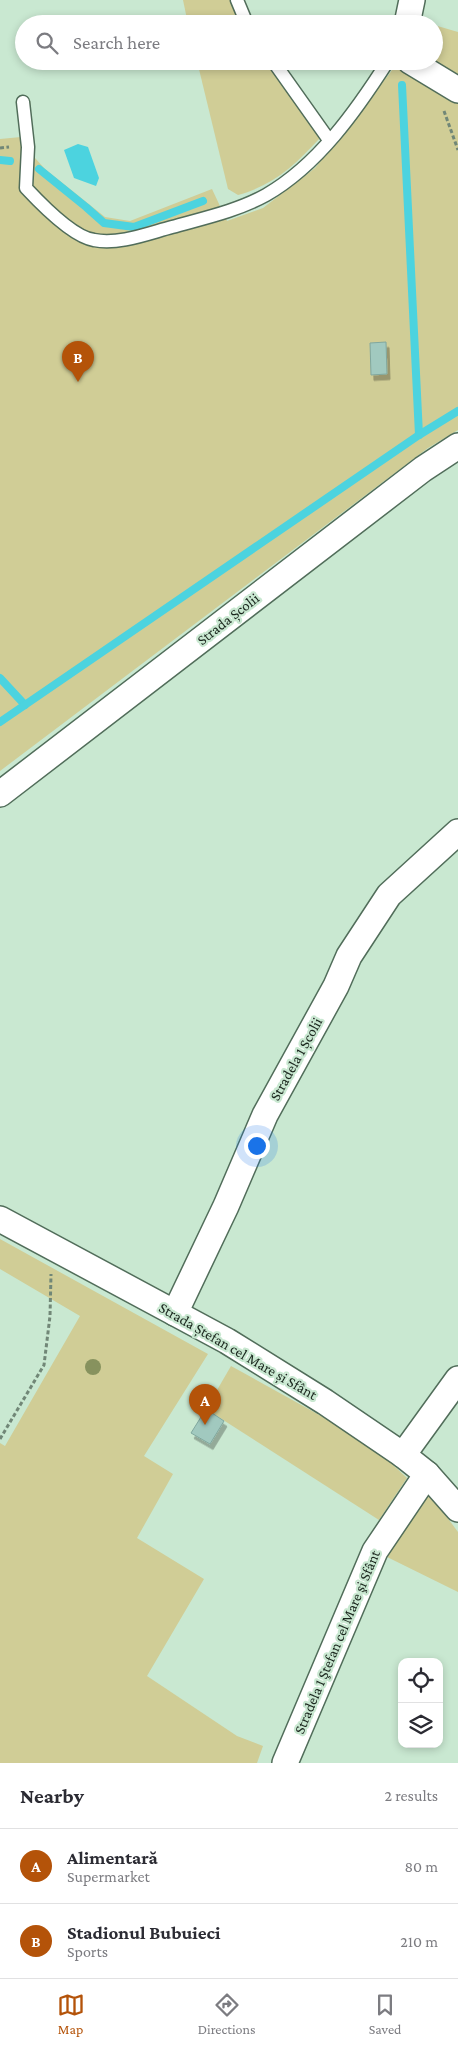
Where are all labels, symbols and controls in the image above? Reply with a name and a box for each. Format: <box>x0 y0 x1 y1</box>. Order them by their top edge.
search box <box>15 15 443 70</box>
icon: search <box>33 29 61 57</box>
text: Search here <box>73 32 160 53</box>
pin: B <box>62 341 94 382</box>
street label: Strada Școlii <box>194 590 263 650</box>
street label: Stradela 1 Școlii <box>267 1015 327 1104</box>
your location <box>244 1133 270 1159</box>
street label: Strada Ștefan cel Mare și Sfânt <box>155 1299 321 1405</box>
pin: A <box>189 1384 221 1425</box>
street label: Stradela 1 Ştefan cel Mare şi Sfânt <box>291 1547 384 1737</box>
map controls <box>398 1658 443 1748</box>
button: locate <box>398 1658 443 1703</box>
button: layers <box>398 1703 443 1748</box>
text: Nearby <box>20 1784 84 1808</box>
text: 2 results <box>385 1787 438 1804</box>
text: Alimentară <box>67 1847 158 1868</box>
text: A <box>31 1858 41 1875</box>
text: 80 m <box>404 1858 438 1875</box>
text: Supermarket <box>67 1868 150 1885</box>
text: Stadionul Bubuieci <box>67 1922 221 1943</box>
text: B <box>31 1933 41 1950</box>
text: 210 m <box>400 1933 438 1950</box>
text: Sports <box>67 1943 108 1960</box>
tab: Map <box>57 1991 85 2037</box>
tab: Directions <box>198 1991 256 2037</box>
tab: Saved <box>369 1991 401 2037</box>

